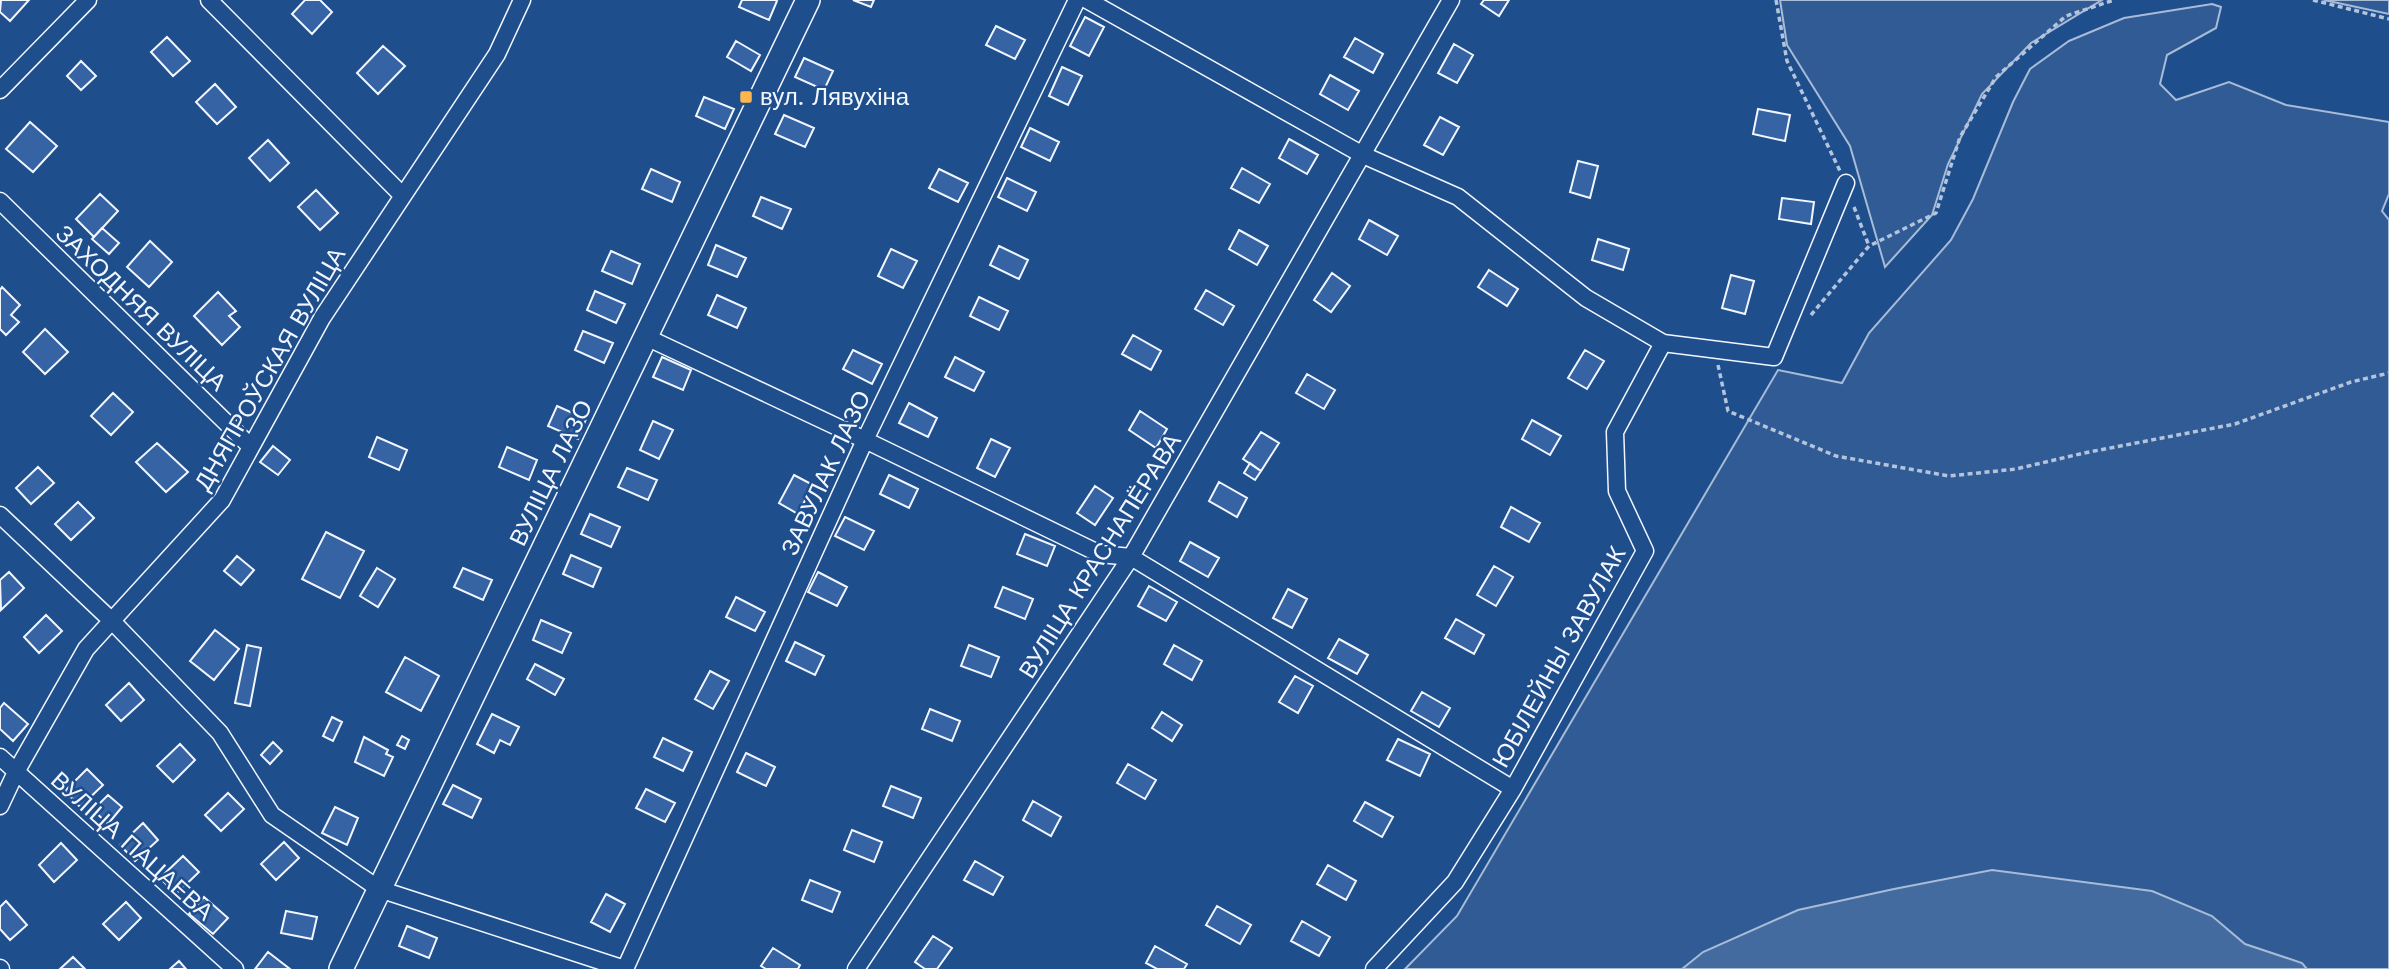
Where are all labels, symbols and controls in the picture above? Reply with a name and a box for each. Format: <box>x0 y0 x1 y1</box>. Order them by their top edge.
place label: вул. Лявухіна <box>760 83 910 111</box>
marker: вул. Лявухіна <box>738 89 754 105</box>
street label: ЗАХОДНЯЯ ВУЛІЦА <box>50 219 232 397</box>
street label: ДНЯПРОЎСКАЯ ВУЛІЦА <box>189 242 351 496</box>
street label: ЗАВУЛАК ЛАЗО <box>776 386 876 560</box>
street label: ВУЛІЦА ЛАЗО <box>504 396 598 550</box>
street label: ВУЛІЦА КРАСНАПЁРАВА <box>1013 428 1187 684</box>
street label: ЮБІЛЕЙНЫ ЗАВУЛАК <box>1487 542 1631 772</box>
street label: ВУЛІЦА ПАЦАЕВА <box>45 766 219 926</box>

